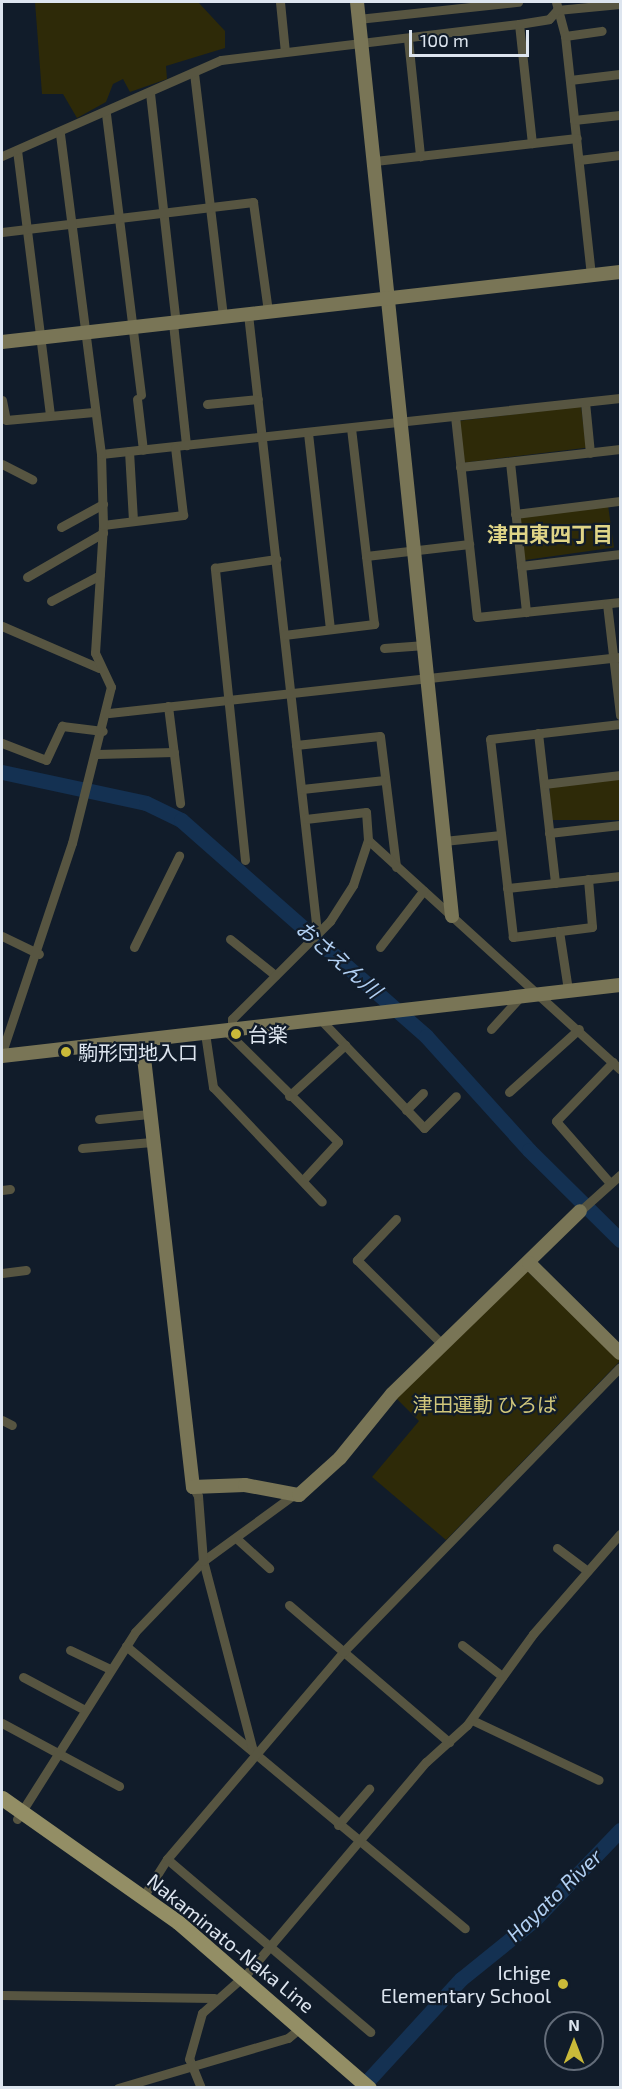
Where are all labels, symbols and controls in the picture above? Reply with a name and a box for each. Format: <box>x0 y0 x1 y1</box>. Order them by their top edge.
scale bar <box>412 18 532 56</box>
text: 100 m <box>420 29 469 51</box>
district label: 津田東四丁目 <box>487 521 613 547</box>
water label: おさえん川 <box>291 915 387 1003</box>
place label: 台楽 <box>248 1022 288 1046</box>
marker: 台楽 <box>229 1027 243 1041</box>
place label: 駒形団地入口 <box>78 1040 198 1064</box>
marker: 駒形団地入口 <box>59 1045 73 1059</box>
park label: 津田運動 ひろば <box>413 1392 557 1416</box>
water label: Hayato River <box>501 1843 607 1947</box>
street label: Nakaminato-Naka Line <box>143 1868 319 2018</box>
place label: Ichige Elementary School <box>380 1960 551 2007</box>
marker: Ichige Elementary School <box>556 1977 570 1991</box>
north arrow <box>544 2011 604 2071</box>
text: N <box>568 2015 580 2034</box>

